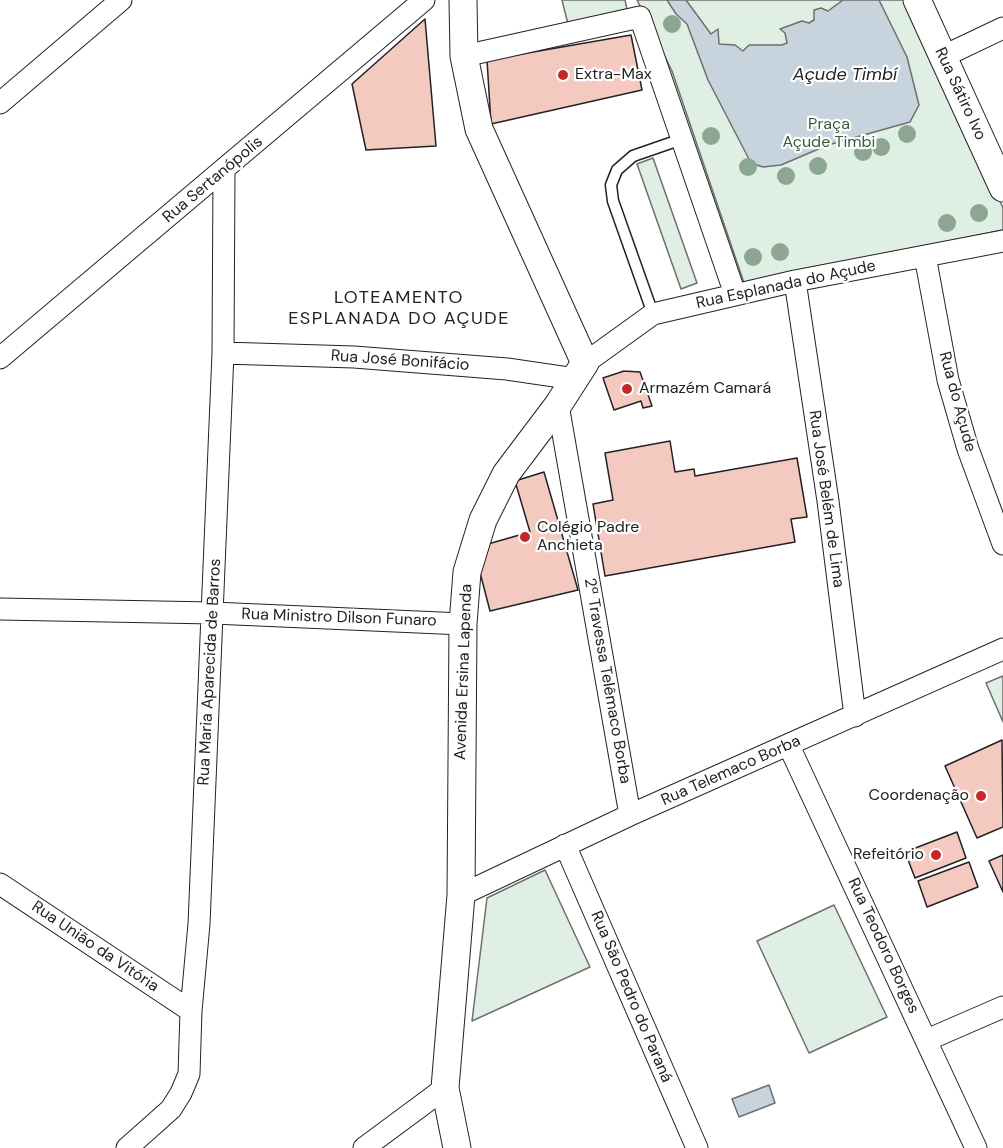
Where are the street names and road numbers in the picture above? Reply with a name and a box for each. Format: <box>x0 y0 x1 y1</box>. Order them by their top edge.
street label: Rua Sátiro Ivo <box>930 45 990 143</box>
street label: Rua Sertanópolis <box>159 133 267 227</box>
street label: Rua Esplanada do Açude <box>694 257 878 313</box>
street label: Rua José Bonifácio <box>330 347 470 375</box>
street label: Rua do Açude <box>934 350 980 454</box>
street label: Rua José Belém de Lima <box>804 409 848 589</box>
street label: Rua Maria Aparecida de Barros <box>194 558 226 786</box>
street label: 2ª Travessa Telêmaco Borba <box>579 577 635 785</box>
street label: Avenida Ersina Lapenda <box>451 584 477 760</box>
street label: Rua Ministro Dilson Funaro <box>241 605 437 631</box>
street label: Rua Telemaco Borba <box>658 732 804 810</box>
street label: Rua Teodoro Borges <box>843 875 923 1017</box>
street label: Rua União da Vitória <box>28 897 162 997</box>
street label: Rua São Pedro do Paraná <box>586 908 676 1086</box>

